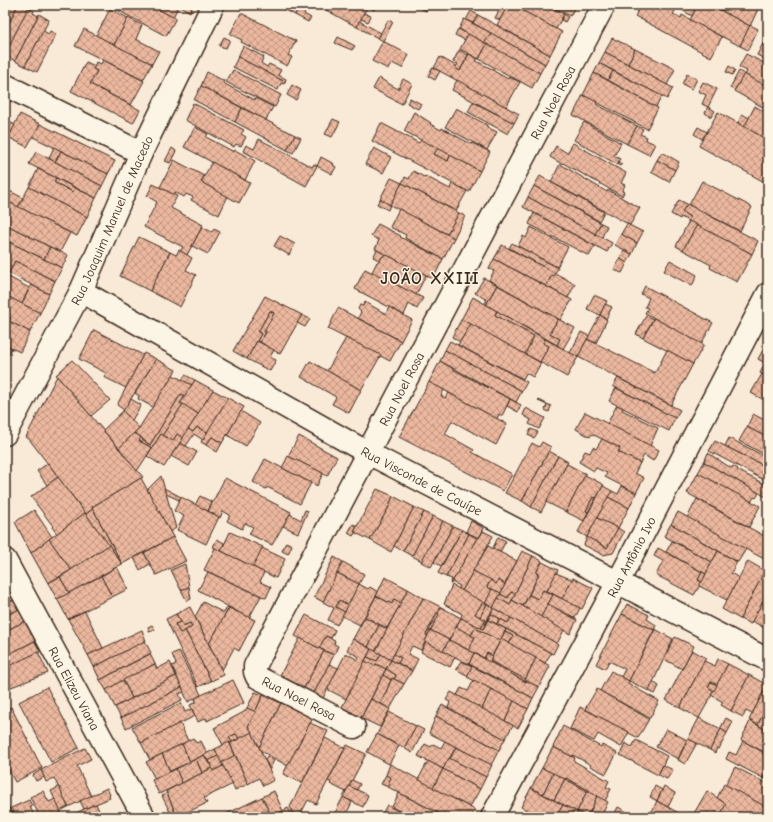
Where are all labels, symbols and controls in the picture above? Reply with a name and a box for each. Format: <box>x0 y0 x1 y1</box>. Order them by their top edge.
street label: Rua Noel Rosa <box>528 63 579 142</box>
street label: Rua Joaquim Manuel de Macedo <box>68 133 156 308</box>
district label: JOÃO XXIII <box>380 267 480 288</box>
street label: Rua Noel Rosa <box>376 350 427 428</box>
street label: Rua Visconde de Cauípe <box>358 444 485 519</box>
street label: Rua Antônio Ivo <box>604 514 659 600</box>
street label: Rua Elizeu Viana <box>45 644 103 733</box>
street label: Rua Noel Rosa <box>259 673 338 724</box>

